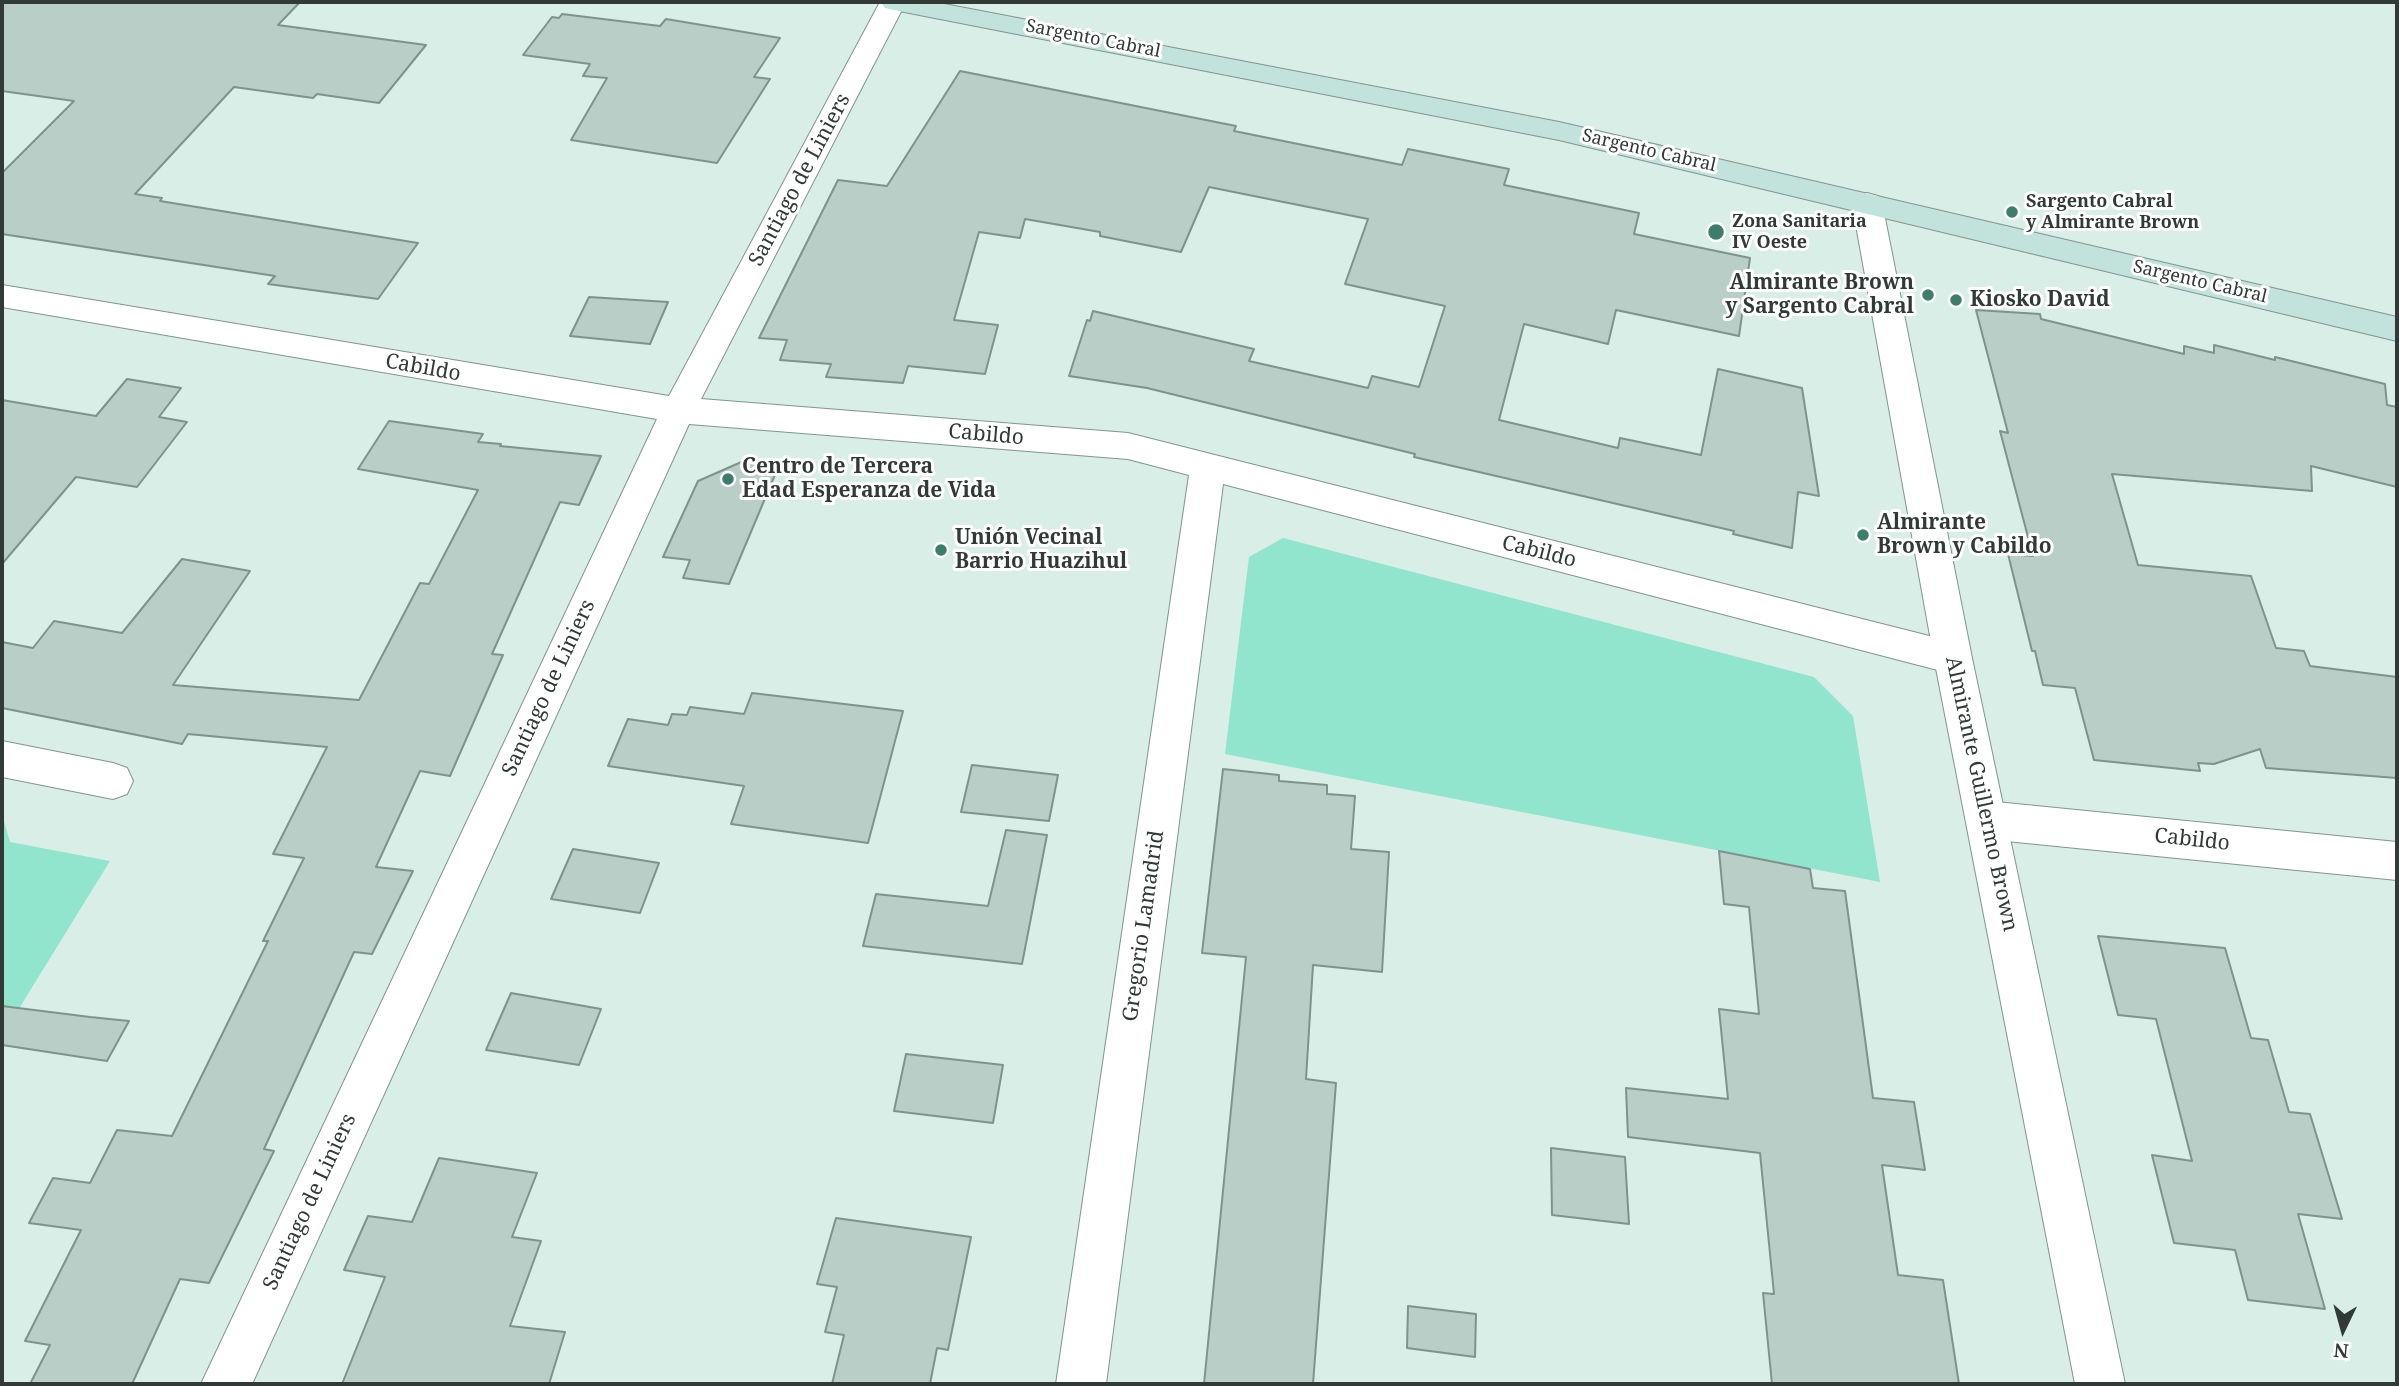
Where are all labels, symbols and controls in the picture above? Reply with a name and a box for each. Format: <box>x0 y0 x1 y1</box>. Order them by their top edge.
street label: Sargento Cabral <box>1024 15 1162 63</box>
street label: Santiago de Liniers <box>744 89 856 271</box>
street label: Sargento Cabral <box>1580 125 1718 177</box>
place label: Sargento Cabral y Almirante Brown <box>2026 191 2199 234</box>
marker: Sargento Cabral y Almirante Brown <box>2004 204 2020 220</box>
place label: Zona Sanitaria IV Oeste <box>1732 211 1867 254</box>
marker: Zona Sanitaria IV Oeste <box>1706 222 1726 242</box>
street label: Sargento Cabral <box>2131 256 2269 308</box>
place label: Almirante Brown y Sargento Cabral <box>1725 270 1914 320</box>
marker: Almirante Brown y Sargento Cabral <box>1920 287 1936 303</box>
place label: Kiosko David <box>1970 287 2110 313</box>
marker: Kiosko David <box>1948 292 1964 308</box>
street label: Cabildo <box>383 349 463 387</box>
street label: Cabildo <box>947 419 1025 451</box>
place label: Centro de Tercera Edad Esperanza de Vida <box>742 454 996 504</box>
marker: Centro de Tercera Edad Esperanza de Vida <box>720 471 736 487</box>
place label: Almirante Brown y Cabildo <box>1877 510 2052 560</box>
place label: Unión Vecinal Barrio Huazihul <box>955 525 1127 575</box>
marker: Almirante Brown y Cabildo <box>1855 527 1871 543</box>
street label: Cabildo <box>1499 531 1579 573</box>
marker: Unión Vecinal Barrio Huazihul <box>933 542 949 558</box>
street label: Santiago de Liniers <box>497 596 601 780</box>
street label: Almirante Guillermo Brown <box>1939 654 2023 934</box>
street label: Cabildo <box>2153 824 2231 856</box>
street label: Gregorio Lamadrid <box>1118 829 1170 1023</box>
street label: Santiago de Liniers <box>258 1110 362 1294</box>
north arrow <box>2308 1295 2378 1365</box>
text: N <box>2333 1337 2350 1365</box>

